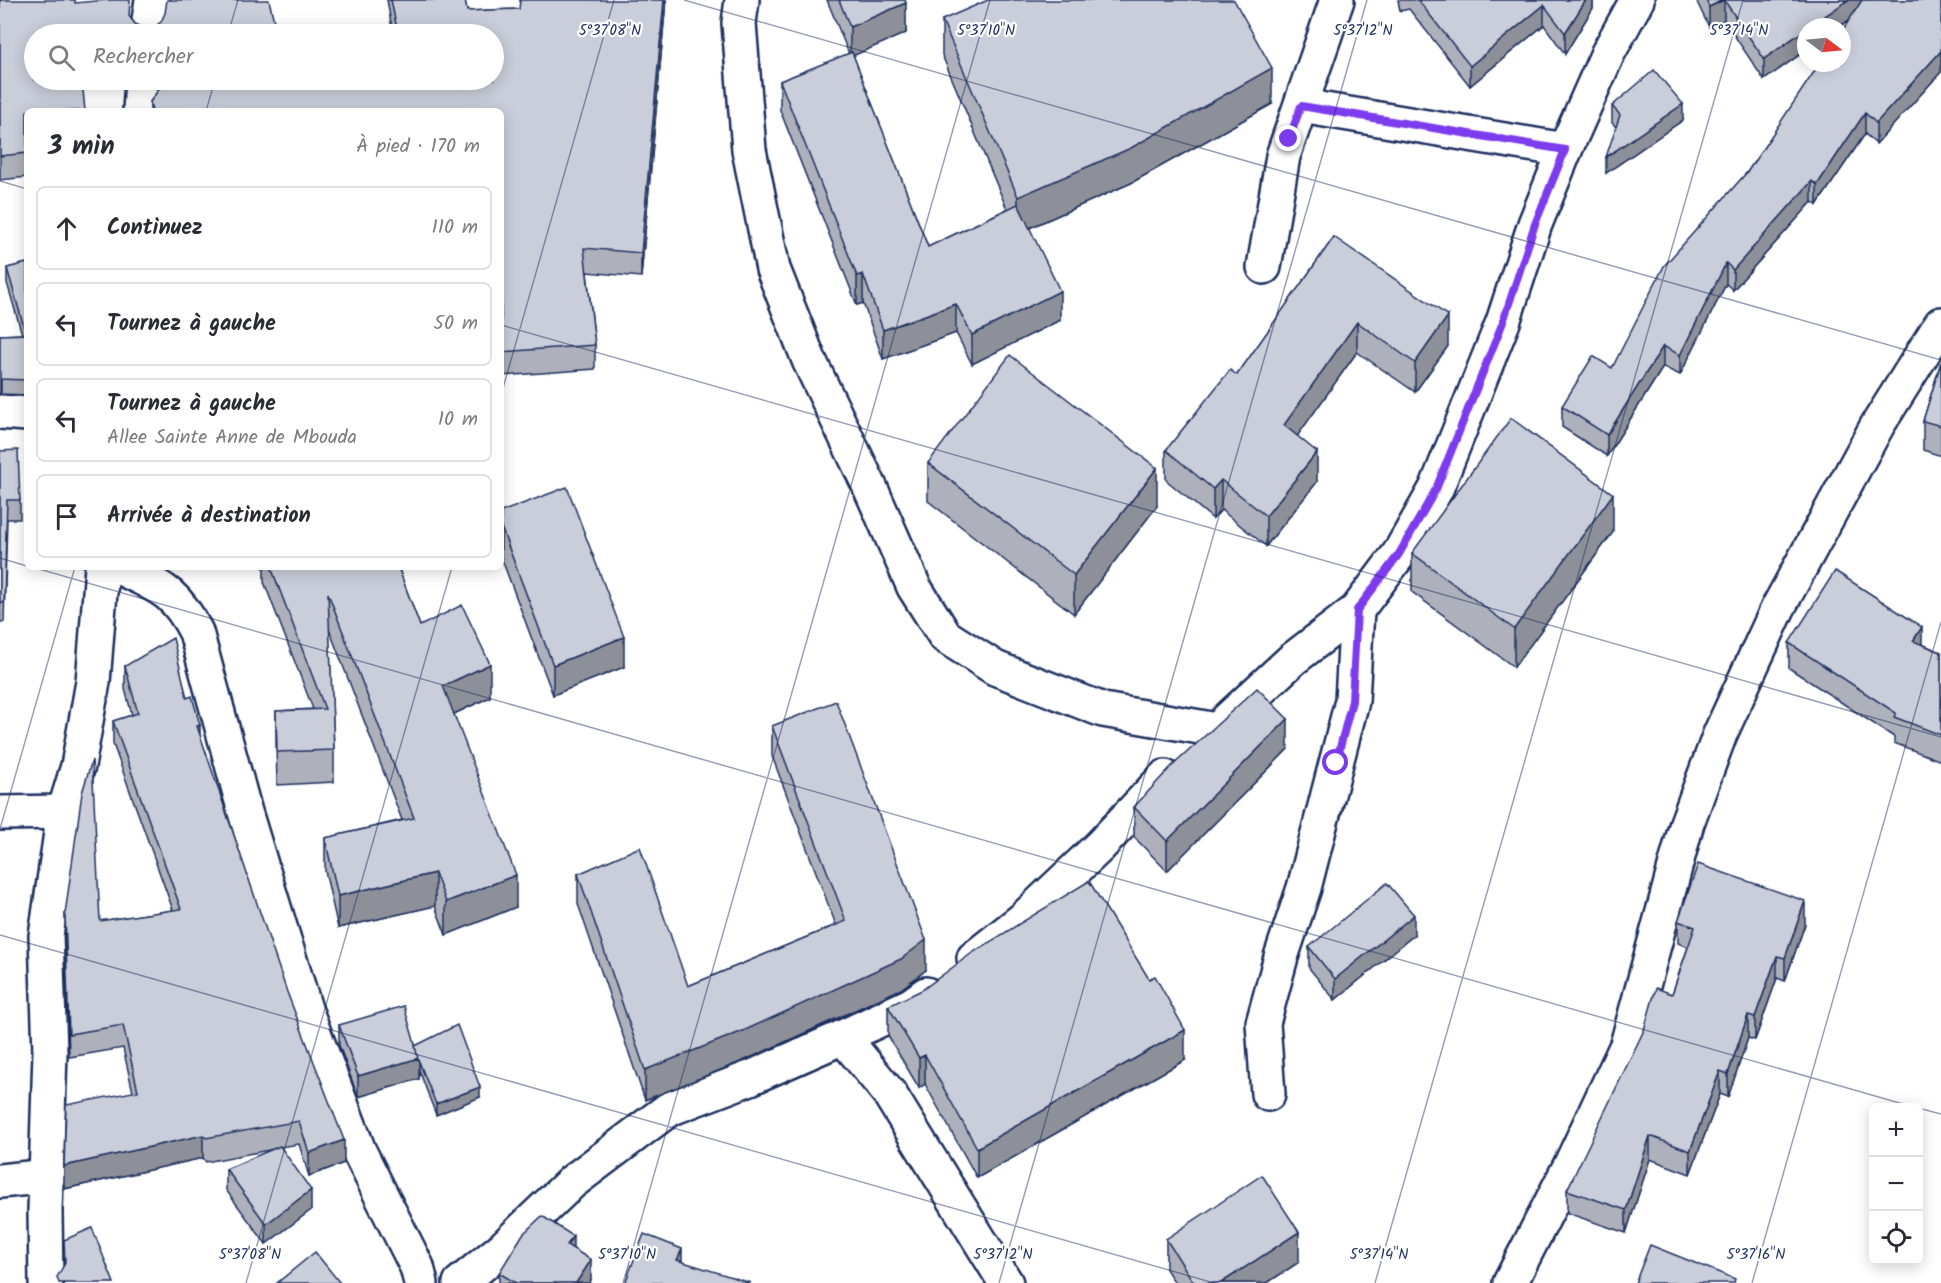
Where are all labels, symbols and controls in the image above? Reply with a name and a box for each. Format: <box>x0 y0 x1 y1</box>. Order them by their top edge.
north arrow <box>1797 18 1851 72</box>
text: 5°37'08"N <box>579 19 641 43</box>
text: 5°37'10"N <box>957 19 1015 43</box>
text: 5°37'12"N <box>1333 19 1393 43</box>
text: 5°37'14"N <box>1710 19 1768 43</box>
search box <box>24 24 504 90</box>
text: Rechercher <box>93 40 193 75</box>
icon: search <box>45 41 78 74</box>
route end <box>1275 125 1301 151</box>
text: 3 min <box>48 126 115 168</box>
text: À pied · 170 m <box>356 131 480 163</box>
text: Continuez <box>107 211 203 246</box>
icon: ahead <box>50 212 83 245</box>
text: 110 m <box>432 212 478 244</box>
text: Tournez à gauche <box>107 307 276 342</box>
icon: left <box>50 308 83 341</box>
text: 50 m <box>433 308 478 340</box>
text: Tournez à gauche <box>107 387 276 422</box>
icon: left <box>50 404 83 437</box>
text: 10 m <box>438 404 478 436</box>
text: Allee Sainte Anne de Mbouda <box>107 422 357 454</box>
text: Arrivée à destination <box>107 499 311 534</box>
icon: arrive <box>50 500 83 533</box>
route start <box>1322 749 1348 775</box>
map controls <box>1869 1103 1923 1265</box>
button: + <box>1869 1103 1923 1157</box>
button: − <box>1869 1157 1923 1211</box>
button: locate <box>1869 1211 1923 1265</box>
text: 5°37'08"N <box>219 1243 281 1267</box>
text: 5°37'10"N <box>598 1243 656 1267</box>
text: 5°37'12"N <box>973 1243 1033 1267</box>
text: 5°37'14"N <box>1350 1243 1408 1267</box>
text: 5°37'16"N <box>1727 1243 1785 1267</box>

